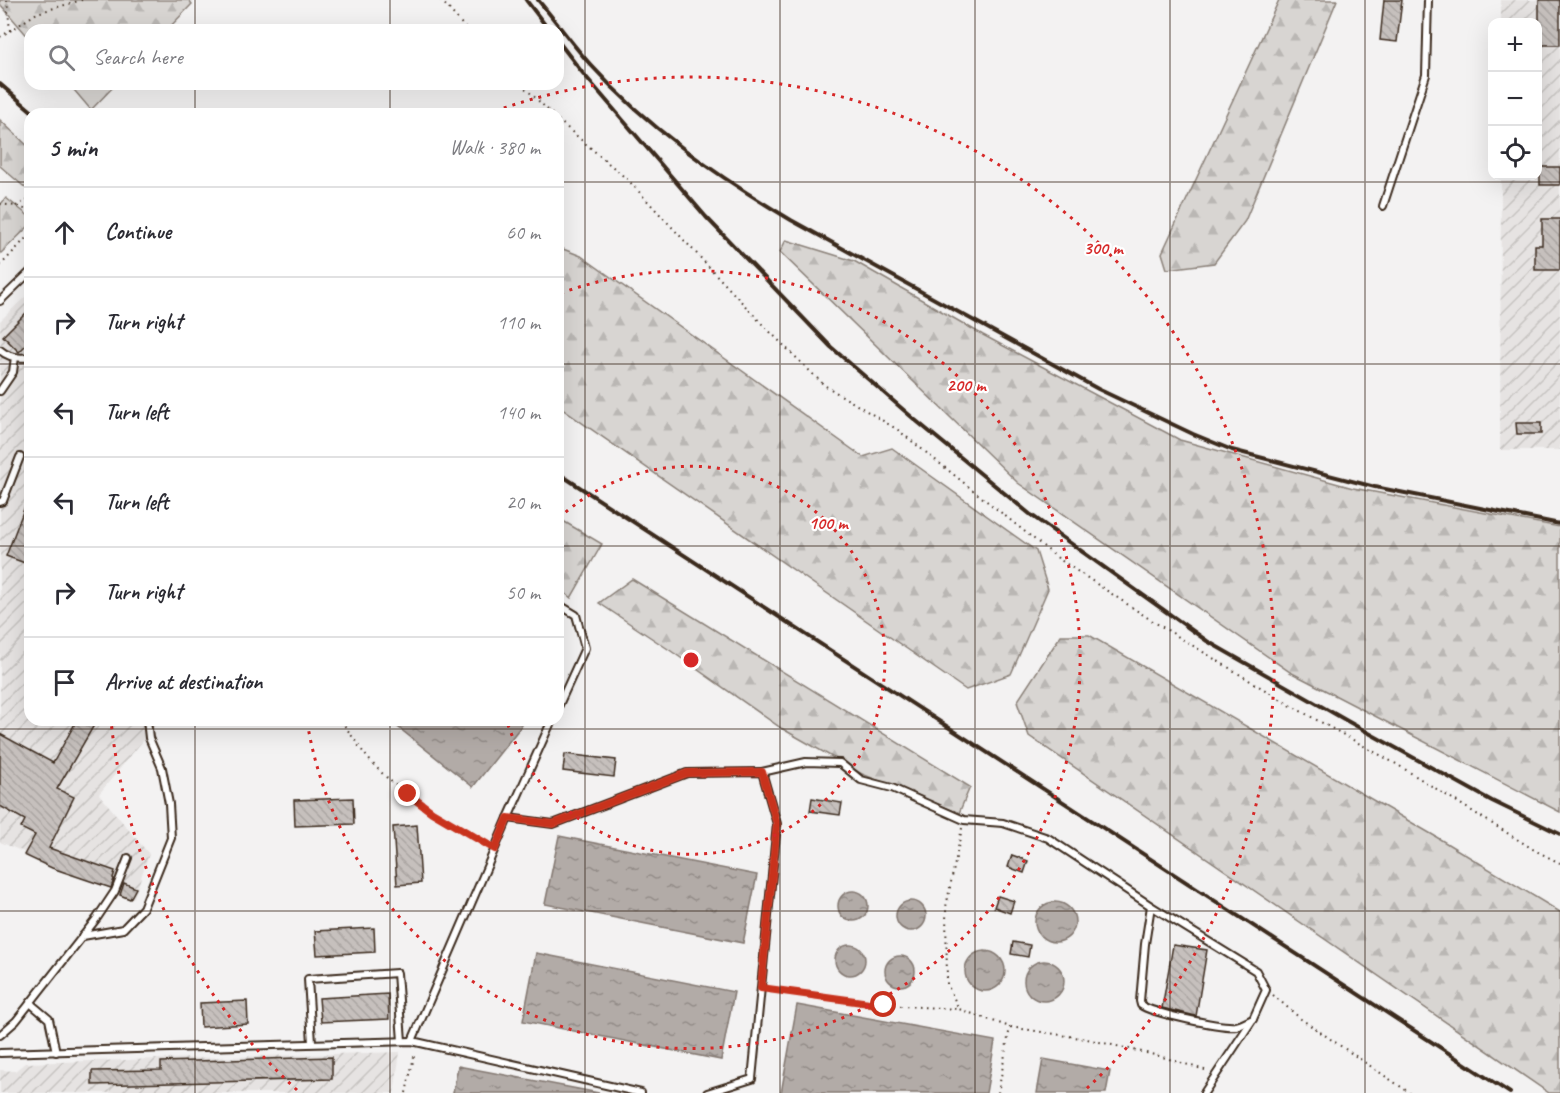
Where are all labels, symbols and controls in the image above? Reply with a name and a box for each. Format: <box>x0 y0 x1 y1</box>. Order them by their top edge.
map controls <box>1488 18 1542 180</box>
button: + <box>1488 18 1542 72</box>
search box <box>24 24 564 90</box>
icon: search <box>45 41 78 74</box>
text: Search here <box>93 43 183 71</box>
button: − <box>1488 72 1542 126</box>
button: locate <box>1488 126 1542 180</box>
text: 5 min <box>48 131 97 164</box>
text: Walk · 380 m <box>450 135 540 160</box>
icon: ahead <box>48 216 81 249</box>
text: Continue <box>105 218 171 246</box>
text: 60 m <box>506 220 540 245</box>
text: 300 m <box>1084 237 1124 259</box>
icon: right <box>48 306 81 339</box>
text: Turn right <box>105 308 182 336</box>
text: 110 m <box>497 310 540 335</box>
text: 200 m <box>947 374 987 396</box>
icon: left <box>48 396 81 429</box>
text: Turn left <box>105 398 169 426</box>
text: 140 m <box>497 400 540 425</box>
icon: left <box>48 486 81 519</box>
text: Turn left <box>105 488 169 516</box>
text: 20 m <box>506 490 540 515</box>
text: 100 m <box>809 512 849 534</box>
icon: right <box>48 576 81 609</box>
text: Turn right <box>105 578 182 606</box>
text: 50 m <box>506 580 540 605</box>
centre of rings <box>681 650 701 670</box>
icon: arrive <box>48 666 81 699</box>
text: Arrive at destination <box>105 668 262 696</box>
route end <box>394 780 420 806</box>
route start <box>870 991 896 1017</box>

